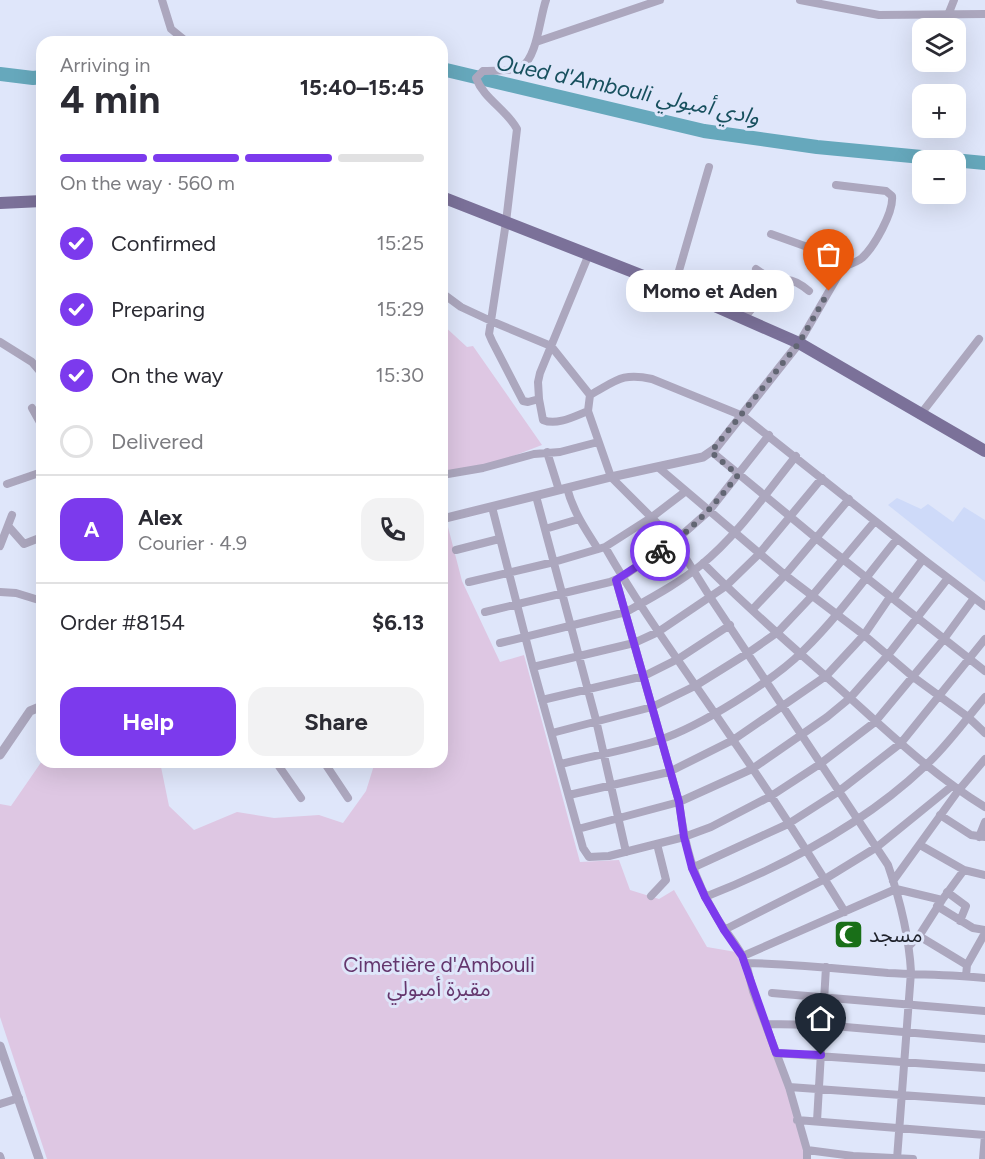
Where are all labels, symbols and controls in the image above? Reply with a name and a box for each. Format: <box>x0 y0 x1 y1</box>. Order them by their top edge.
map controls <box>912 18 966 204</box>
button: layers <box>912 18 966 72</box>
water label: Oued d'Ambouli وادي أمبولي <box>493 48 762 135</box>
text: Arriving in <box>60 53 150 77</box>
text: 15:40–15:45 <box>300 74 424 101</box>
text: 4 min <box>60 76 160 123</box>
button: + <box>912 84 966 138</box>
button: − <box>912 150 966 204</box>
text: On the way · 560 m <box>60 171 235 195</box>
icon: check <box>60 227 93 260</box>
pin <box>803 229 854 291</box>
text: Confirmed <box>111 230 216 257</box>
text: 15:25 <box>377 231 424 255</box>
icon: bag <box>812 238 845 271</box>
callout: Momo et Aden <box>625 270 793 312</box>
text: Momo et Aden <box>643 279 777 303</box>
icon: check <box>60 293 93 326</box>
text: Preparing <box>111 296 205 323</box>
text: 15:29 <box>377 297 424 321</box>
icon: check <box>60 359 93 392</box>
text: On the way <box>111 362 223 389</box>
text: 15:30 <box>375 363 424 387</box>
text: Delivered <box>111 428 204 455</box>
button: phone <box>361 498 424 561</box>
text: Alex <box>138 504 183 531</box>
text: A <box>84 516 99 543</box>
courier <box>630 521 690 581</box>
text: Courier · 4.9 <box>138 531 247 555</box>
icon: bike <box>644 535 677 568</box>
text: Order #8154 <box>60 609 185 636</box>
text: $6.13 <box>372 609 424 636</box>
button: Help <box>60 687 236 756</box>
button: Share <box>248 687 424 756</box>
mosque icon: مسجد <box>832 919 864 951</box>
place label: مسجد <box>869 922 922 947</box>
park label: Cimetière d'Ambouli مقبرة أمبولي <box>343 952 535 1005</box>
pin <box>795 993 846 1055</box>
icon: home <box>804 1002 837 1035</box>

